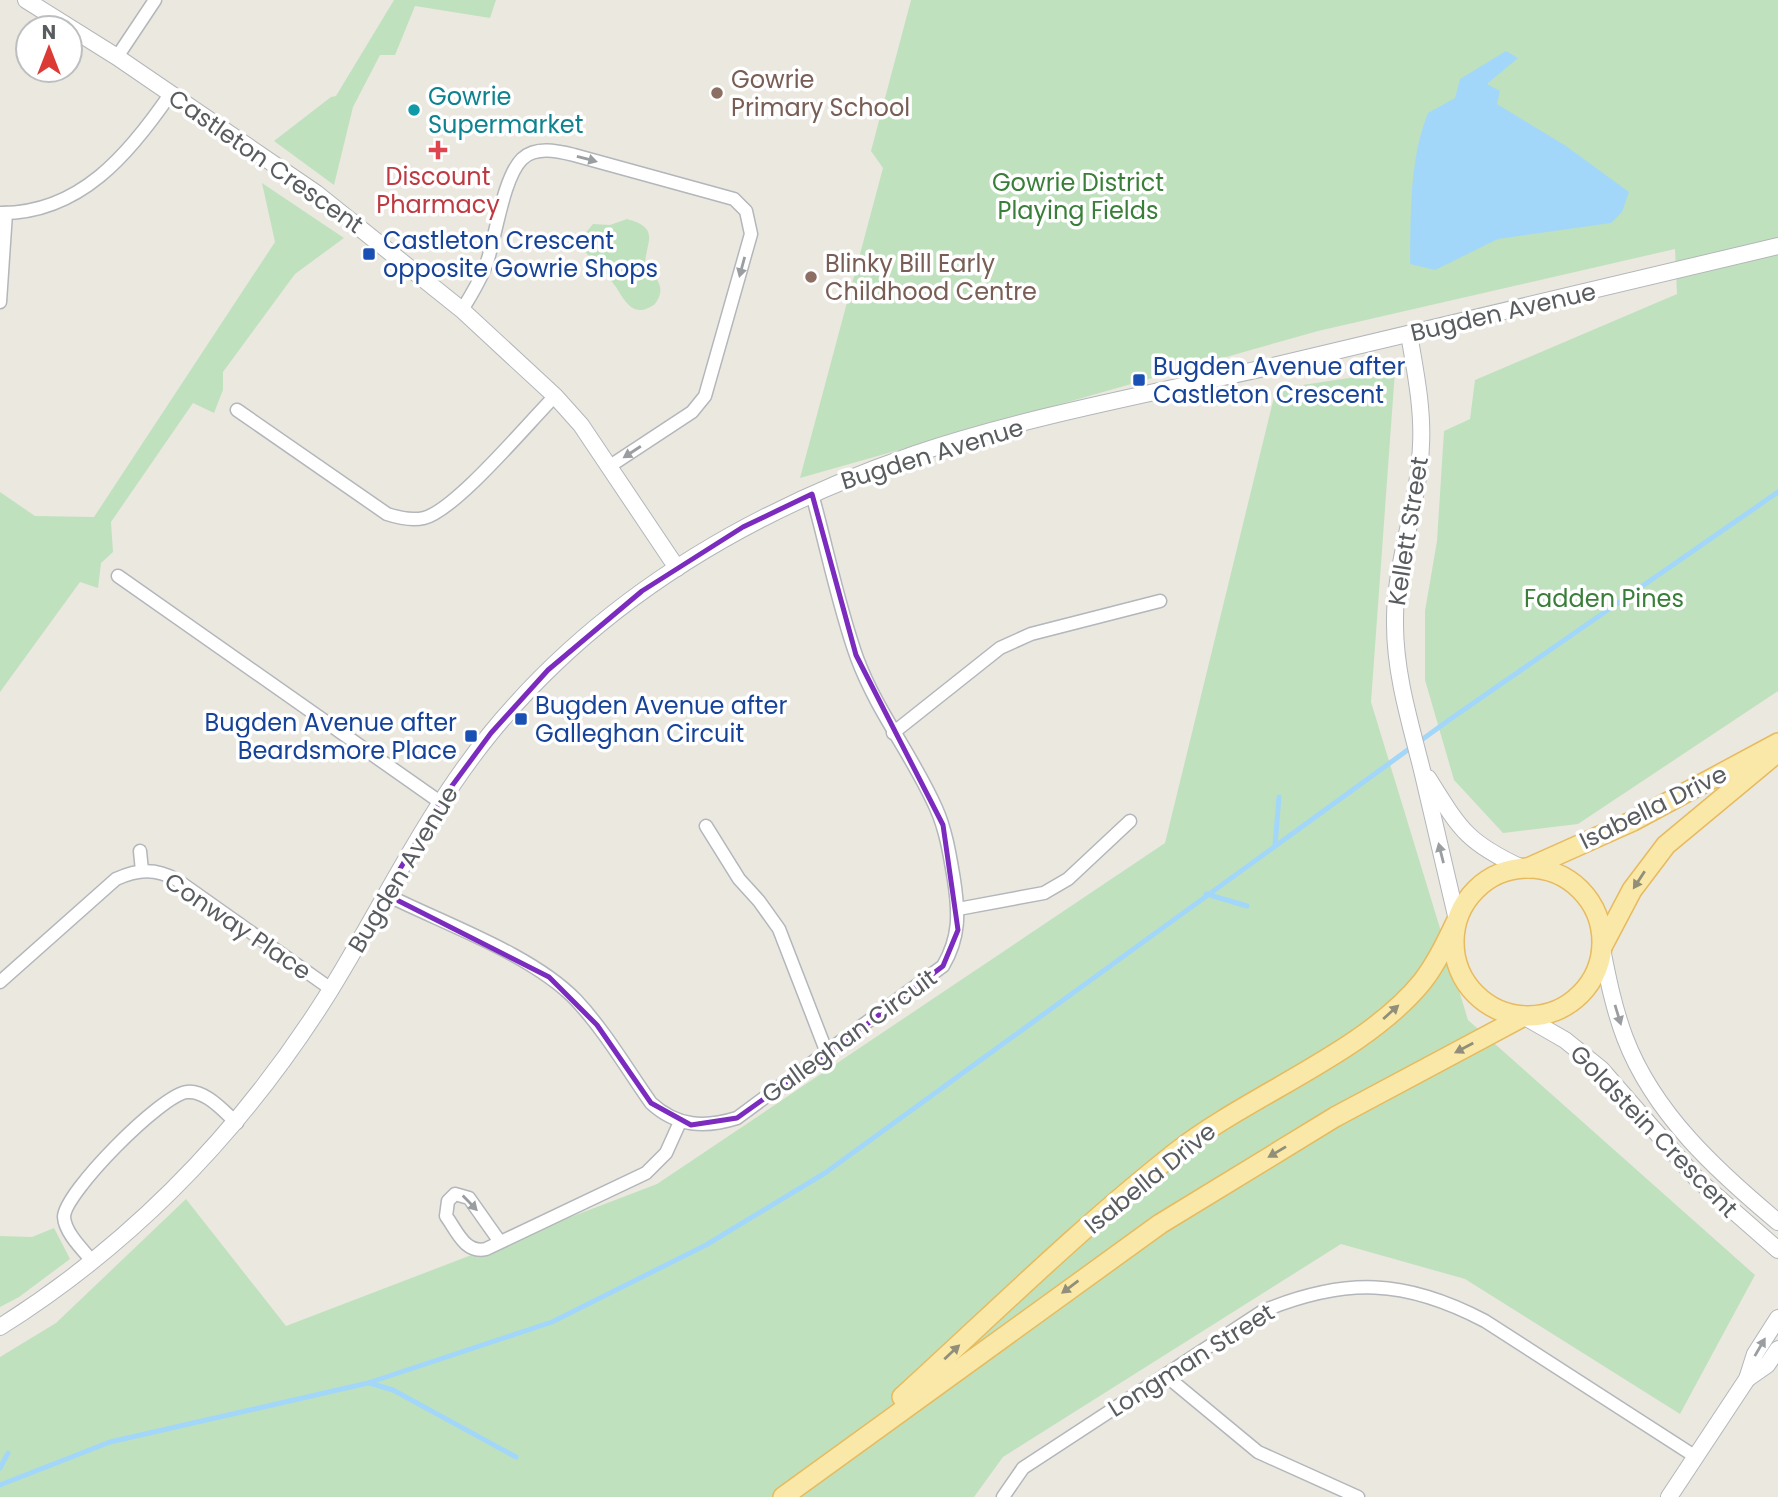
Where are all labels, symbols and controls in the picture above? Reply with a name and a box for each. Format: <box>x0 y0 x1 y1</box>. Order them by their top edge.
north arrow <box>14 14 84 84</box>
text: N <box>42 19 56 46</box>
place label: Gowrie Primary School <box>731 63 910 124</box>
place label: Gowrie Supermarket <box>428 80 583 141</box>
street label: Castleton Crescent <box>162 81 370 241</box>
marker: Gowrie Primary School <box>709 85 725 101</box>
marker: Gowrie Supermarket <box>406 102 422 118</box>
marker: Discount Pharmacy <box>430 142 446 158</box>
one-way arrow <box>577 154 598 164</box>
place label: Discount Pharmacy <box>376 160 500 221</box>
park label: Gowrie District Playing Fields <box>992 166 1164 227</box>
place label: Castleton Crescent opposite Gowrie Shops <box>383 224 658 285</box>
marker: Castleton Crescent opposite Gowrie Shops <box>361 246 377 262</box>
place label: Blinky Bill Early Childhood Centre <box>825 247 1037 308</box>
one-way arrow <box>737 257 747 278</box>
marker: Blinky Bill Early Childhood Centre <box>803 269 819 285</box>
street label: Bugden Avenue <box>1407 275 1599 349</box>
place label: Bugden Avenue after Castleton Crescent <box>1153 350 1405 411</box>
marker: Bugden Avenue after Castleton Crescent <box>1131 372 1147 388</box>
street label: Bugden Avenue <box>837 411 1027 497</box>
one-way arrow <box>622 445 641 458</box>
street label: Kellett Street <box>1380 454 1436 608</box>
park label: Fadden Pines <box>1524 582 1684 615</box>
place label: Bugden Avenue after Galleghan Circuit <box>535 689 787 750</box>
place label: Bugden Avenue after Beardsmore Place <box>205 706 457 767</box>
marker: Bugden Avenue after Galleghan Circuit <box>513 711 529 727</box>
marker: Bugden Avenue after Beardsmore Place <box>463 728 479 744</box>
street label: Isabella Drive <box>1574 757 1732 857</box>
street label: Bugden Avenue <box>340 779 466 959</box>
one-way arrow <box>1435 842 1446 864</box>
street label: Conway Place <box>158 865 318 987</box>
one-way arrow <box>1632 870 1645 889</box>
street label: Galleghan Circuit <box>755 961 943 1111</box>
one-way arrow <box>1382 1004 1400 1020</box>
one-way arrow <box>1613 1005 1623 1026</box>
street label: Goldstein Crescent <box>1563 1037 1745 1225</box>
one-way arrow <box>1454 1042 1474 1054</box>
street label: Isabella Drive <box>1077 1115 1223 1241</box>
one-way arrow <box>1267 1146 1287 1159</box>
one-way arrow <box>462 1194 479 1211</box>
one-way arrow <box>1061 1280 1079 1294</box>
street label: Longman Street <box>1102 1296 1280 1424</box>
one-way arrow <box>1754 1338 1766 1357</box>
one-way arrow <box>943 1344 960 1360</box>

